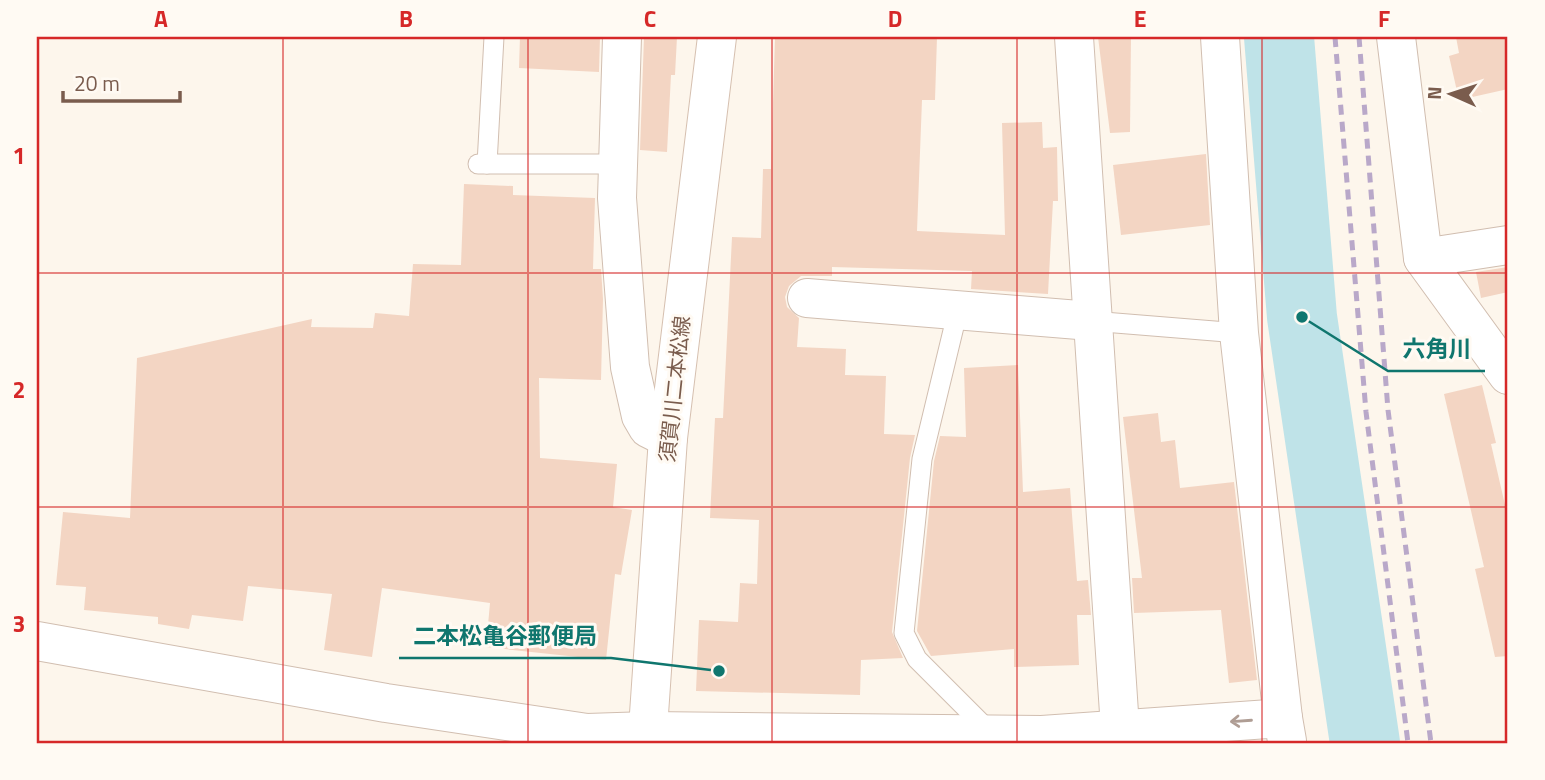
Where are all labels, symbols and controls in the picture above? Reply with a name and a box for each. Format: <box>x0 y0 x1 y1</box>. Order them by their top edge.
text: A <box>154 1 168 36</box>
text: B <box>399 1 413 36</box>
text: C <box>644 1 656 36</box>
text: D <box>888 1 902 36</box>
text: E <box>1134 1 1146 36</box>
text: F <box>1378 1 1390 36</box>
scale bar <box>63 60 180 104</box>
north arrow <box>1416 60 1486 130</box>
text: 20 m <box>74 67 120 99</box>
text: N <box>1419 86 1448 100</box>
text: 1 <box>13 138 25 173</box>
street label: 須賀川二本松線 <box>650 314 698 464</box>
callout: 六角川 <box>1388 327 1485 371</box>
text: 六角川 <box>1403 331 1472 366</box>
text: 2 <box>13 372 25 407</box>
text: 3 <box>13 606 25 641</box>
callout: 二本松亀谷郵便局 <box>399 614 611 658</box>
text: 二本松亀谷郵便局 <box>413 618 597 653</box>
one-way arrow <box>1230 715 1253 728</box>

